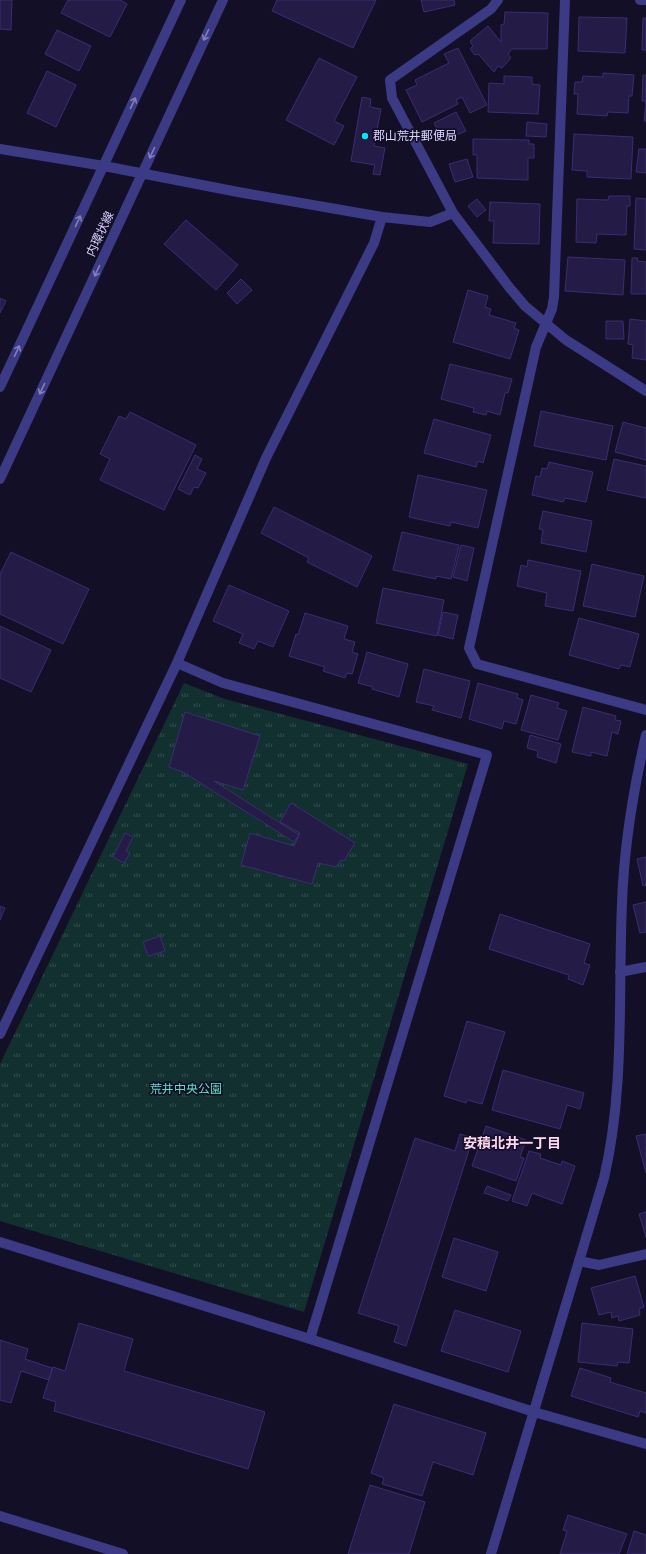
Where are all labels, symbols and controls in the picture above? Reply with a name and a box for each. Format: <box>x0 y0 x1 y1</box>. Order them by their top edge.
one-way arrow <box>202 29 210 41</box>
one-way arrow <box>130 98 137 110</box>
place label: 郡山荒井郵便局 <box>373 129 457 143</box>
marker: 郡山荒井郵便局 <box>360 131 370 141</box>
one-way arrow <box>148 147 155 159</box>
street label: 内環状線 <box>84 209 116 259</box>
one-way arrow <box>75 215 82 227</box>
one-way arrow <box>93 265 100 277</box>
one-way arrow <box>14 346 21 358</box>
one-way arrow <box>38 383 45 395</box>
park label: 荒井中央公園 <box>150 1082 222 1096</box>
district label: 安積北井一丁目 <box>463 1135 561 1151</box>

